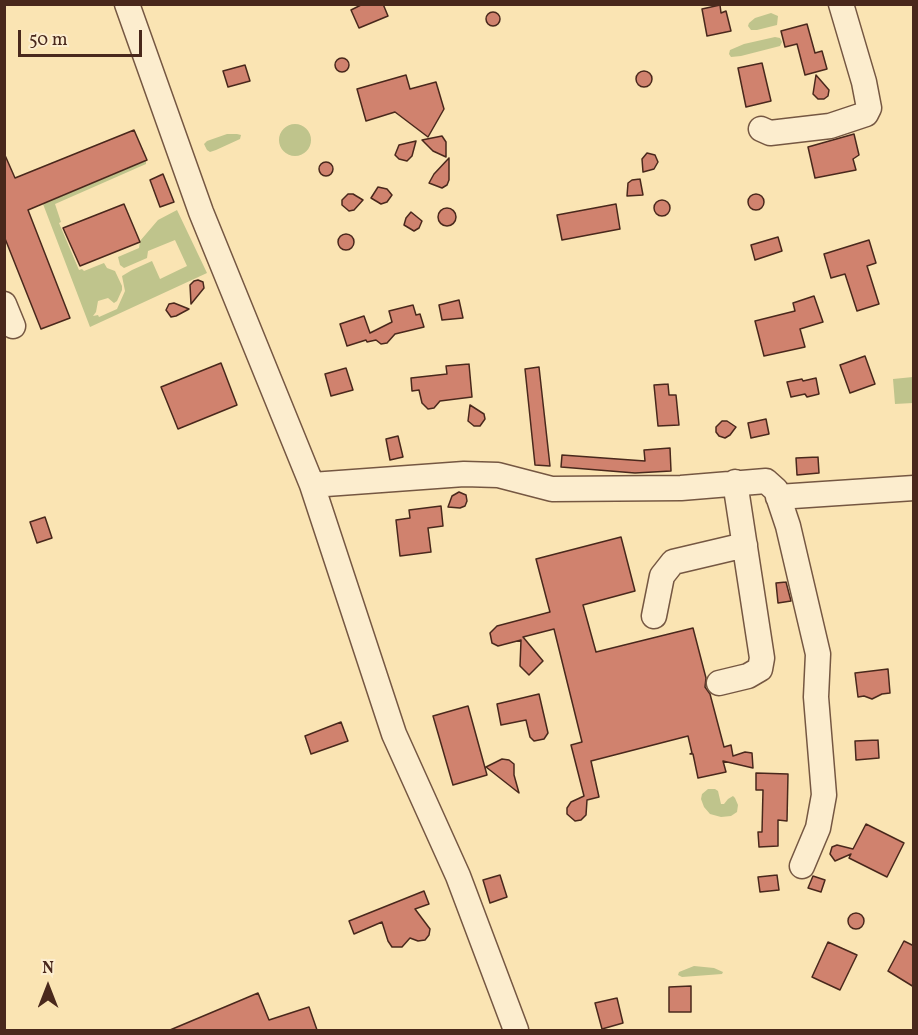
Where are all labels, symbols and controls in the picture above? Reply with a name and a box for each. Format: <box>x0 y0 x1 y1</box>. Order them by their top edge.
scale bar <box>21 18 146 56</box>
text: 50 m <box>29 28 68 53</box>
north arrow <box>18 957 78 1017</box>
text: N <box>42 958 54 980</box>

